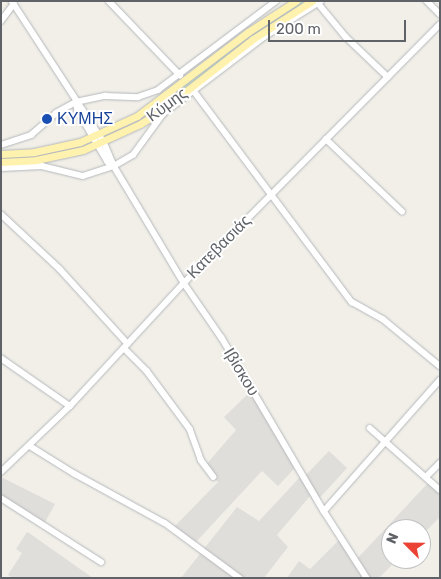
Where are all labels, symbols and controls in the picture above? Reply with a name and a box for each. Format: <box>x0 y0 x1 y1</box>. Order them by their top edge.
scale bar <box>271 10 408 42</box>
text: 200 m <box>276 20 321 38</box>
street label: Κύμης <box>143 84 191 126</box>
place label: ΚΥΜΗΣ <box>57 109 113 129</box>
marker: ΚΥΜΗΣ <box>41 113 53 125</box>
street label: Κατεβασιάς <box>183 211 255 283</box>
street label: Ιβίσκου <box>219 345 263 399</box>
north arrow <box>381 519 431 569</box>
text: N <box>383 530 402 546</box>

